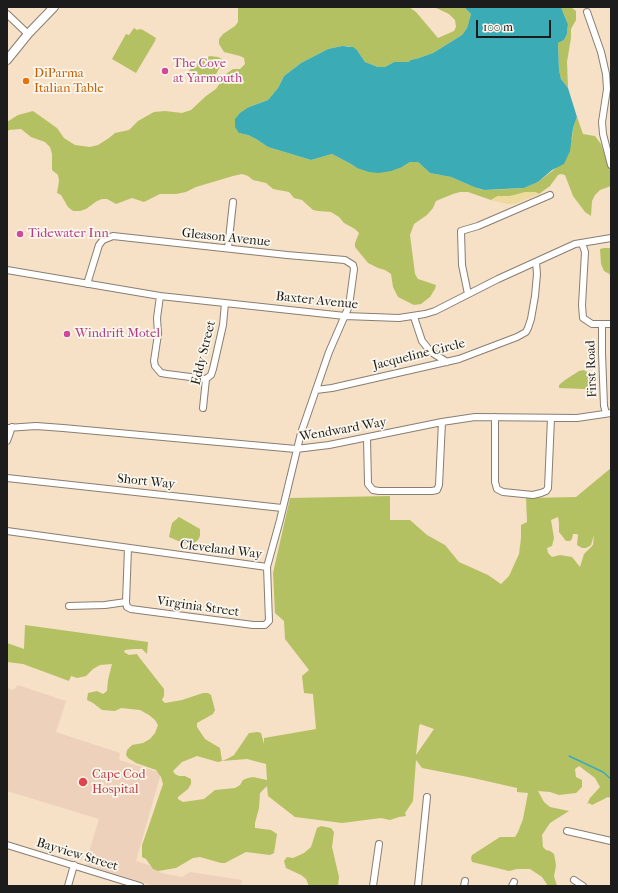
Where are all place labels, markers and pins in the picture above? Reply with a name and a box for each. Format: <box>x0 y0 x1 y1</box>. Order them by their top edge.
place label: The Cove at Yarmouth <box>173 56 242 87</box>
place label: DiParma Italian Table <box>34 66 104 97</box>
marker: The Cove at Yarmouth <box>160 66 170 76</box>
marker: DiParma Italian Table <box>21 76 31 86</box>
place label: Tidewater Inn <box>28 226 109 242</box>
marker: Tidewater Inn <box>15 229 25 239</box>
place label: Windrift Motel <box>75 326 160 342</box>
marker: Windrift Motel <box>62 329 72 339</box>
place label: Cape Cod Hospital <box>92 767 145 798</box>
marker: Cape Cod Hospital <box>77 776 89 788</box>

